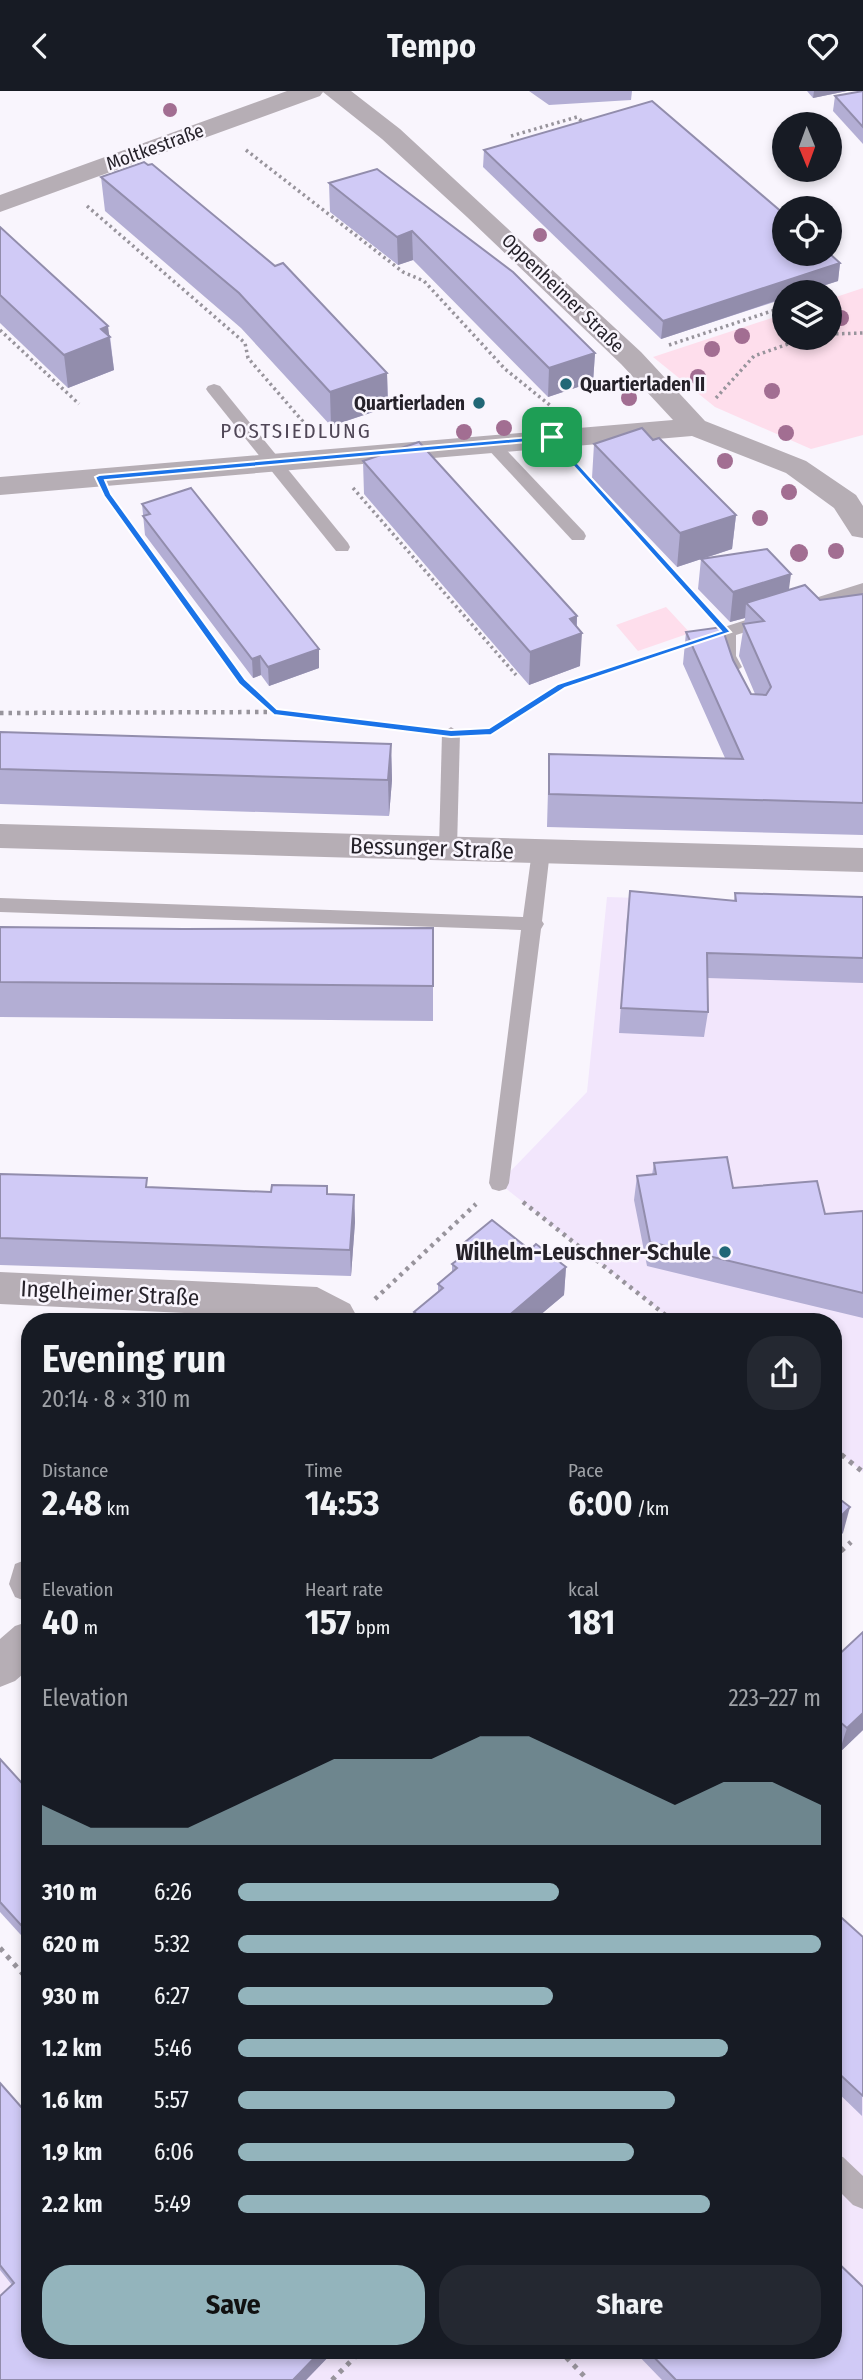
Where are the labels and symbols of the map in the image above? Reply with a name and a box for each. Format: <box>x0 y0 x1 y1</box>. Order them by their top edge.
north arrow <box>772 112 842 182</box>
street label: Moltkestraße <box>103 119 207 175</box>
street label: Oppenheimer Straße <box>497 229 629 357</box>
place label: Quartierladen II <box>580 373 705 396</box>
marker: Quartierladen II <box>558 376 574 392</box>
place label: Quartierladen <box>354 392 465 415</box>
marker: Quartierladen <box>471 395 487 411</box>
pin <box>522 407 582 467</box>
district label: POSTSIEDLUNG <box>220 418 372 444</box>
street label: Bessunger Straße <box>350 831 514 865</box>
place label: Wilhelm-Leuschner-Schule <box>456 1238 711 1266</box>
marker: Wilhelm-Leuschner-Schule <box>717 1244 733 1260</box>
street label: Ingelheimer Straße <box>20 1274 200 1312</box>

